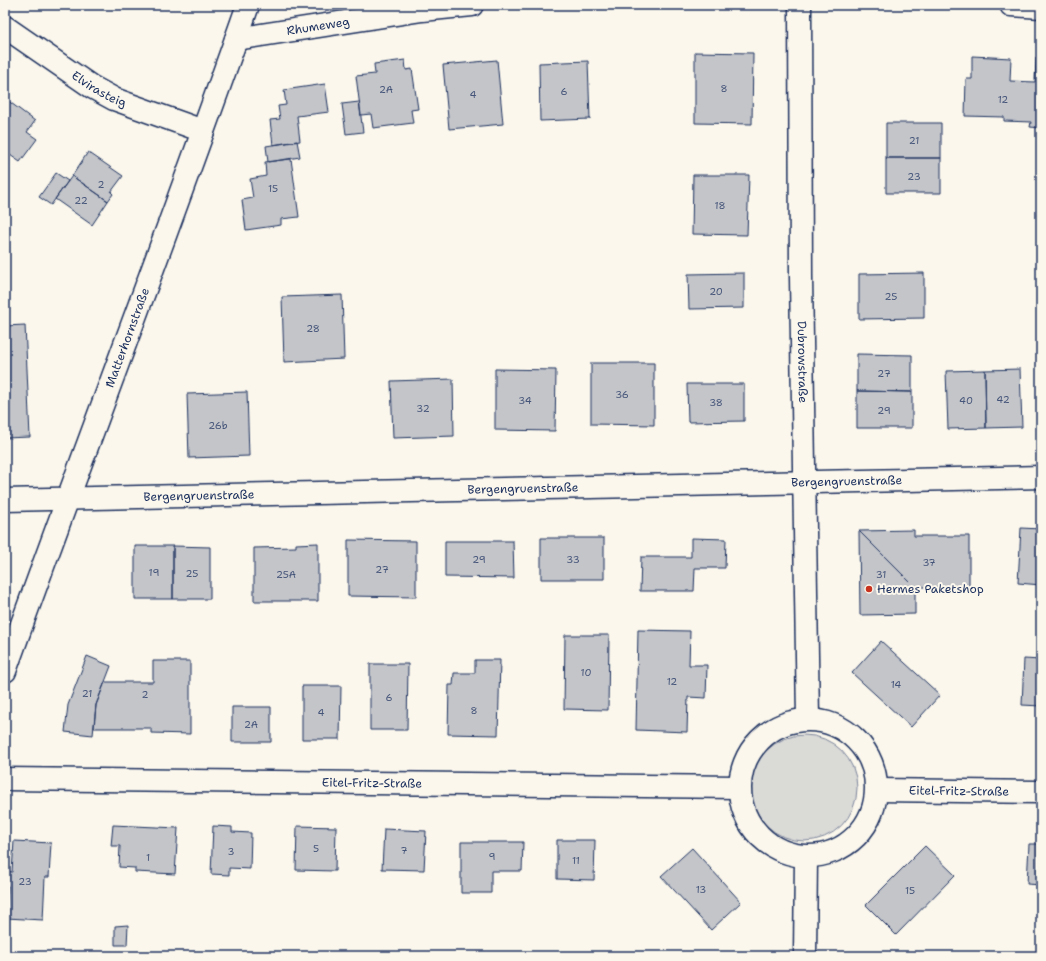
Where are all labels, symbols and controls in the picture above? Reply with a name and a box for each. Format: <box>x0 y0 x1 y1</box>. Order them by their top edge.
street label: Rhumeweg <box>285 13 351 39</box>
street label: Elvirasteig <box>69 67 128 111</box>
house number: 8 <box>721 82 728 95</box>
house number: 2A <box>379 83 393 96</box>
house number: 6 <box>561 85 568 98</box>
house number: 4 <box>470 88 477 101</box>
house number: 12 <box>998 93 1008 106</box>
house number: 21 <box>909 134 919 147</box>
house number: 23 <box>907 170 921 183</box>
house number: 2 <box>98 178 105 191</box>
house number: 15 <box>268 182 278 195</box>
house number: 22 <box>74 194 88 207</box>
house number: 18 <box>714 199 726 212</box>
street label: Matterhornstraße <box>102 285 153 390</box>
house number: 20 <box>709 285 723 298</box>
house number: 25 <box>885 290 897 303</box>
street label: Dubrowstraße <box>794 321 811 403</box>
house number: 28 <box>306 322 320 335</box>
house number: 27 <box>877 367 891 380</box>
house number: 36 <box>615 388 629 401</box>
house number: 42 <box>996 393 1010 406</box>
house number: 34 <box>518 394 532 407</box>
house number: 40 <box>959 394 973 407</box>
house number: 38 <box>709 396 723 409</box>
house number: 32 <box>416 402 430 415</box>
house number: 29 <box>877 404 891 417</box>
house number: 26b <box>208 419 228 432</box>
street label: Bergengruenstraße <box>791 472 903 491</box>
street label: Bergengruenstraße <box>467 479 579 498</box>
street label: Bergengruenstraße <box>143 486 255 505</box>
house number: 29 <box>472 553 486 566</box>
house number: 33 <box>566 553 580 566</box>
house number: 37 <box>922 556 936 569</box>
house number: 27 <box>375 563 389 576</box>
house number: 19 <box>149 566 159 579</box>
house number: 25 <box>186 567 198 580</box>
house number: 25A <box>276 568 296 581</box>
house number: 31 <box>876 568 886 581</box>
place label: Hermes Paketshop <box>877 581 984 597</box>
marker: Hermes Paketshop <box>864 584 874 594</box>
house number: 10 <box>581 666 591 679</box>
house number: 12 <box>667 675 677 688</box>
house number: 14 <box>891 678 901 691</box>
house number: 21 <box>82 687 92 700</box>
house number: 2 <box>142 688 149 701</box>
house number: 6 <box>386 691 393 704</box>
house number: 8 <box>471 704 478 717</box>
house number: 4 <box>318 706 325 719</box>
house number: 2A <box>244 718 258 731</box>
street label: Eitel-Fritz-Straße <box>322 774 422 792</box>
street label: Eitel-Fritz-Straße <box>909 782 1009 800</box>
house number: 5 <box>313 842 319 855</box>
house number: 7 <box>401 844 408 857</box>
house number: 3 <box>228 845 235 858</box>
house number: 9 <box>489 850 496 863</box>
house number: 1 <box>146 851 150 864</box>
house number: 11 <box>572 854 580 867</box>
house number: 23 <box>18 875 32 888</box>
house number: 13 <box>696 883 706 896</box>
house number: 15 <box>905 884 915 897</box>

